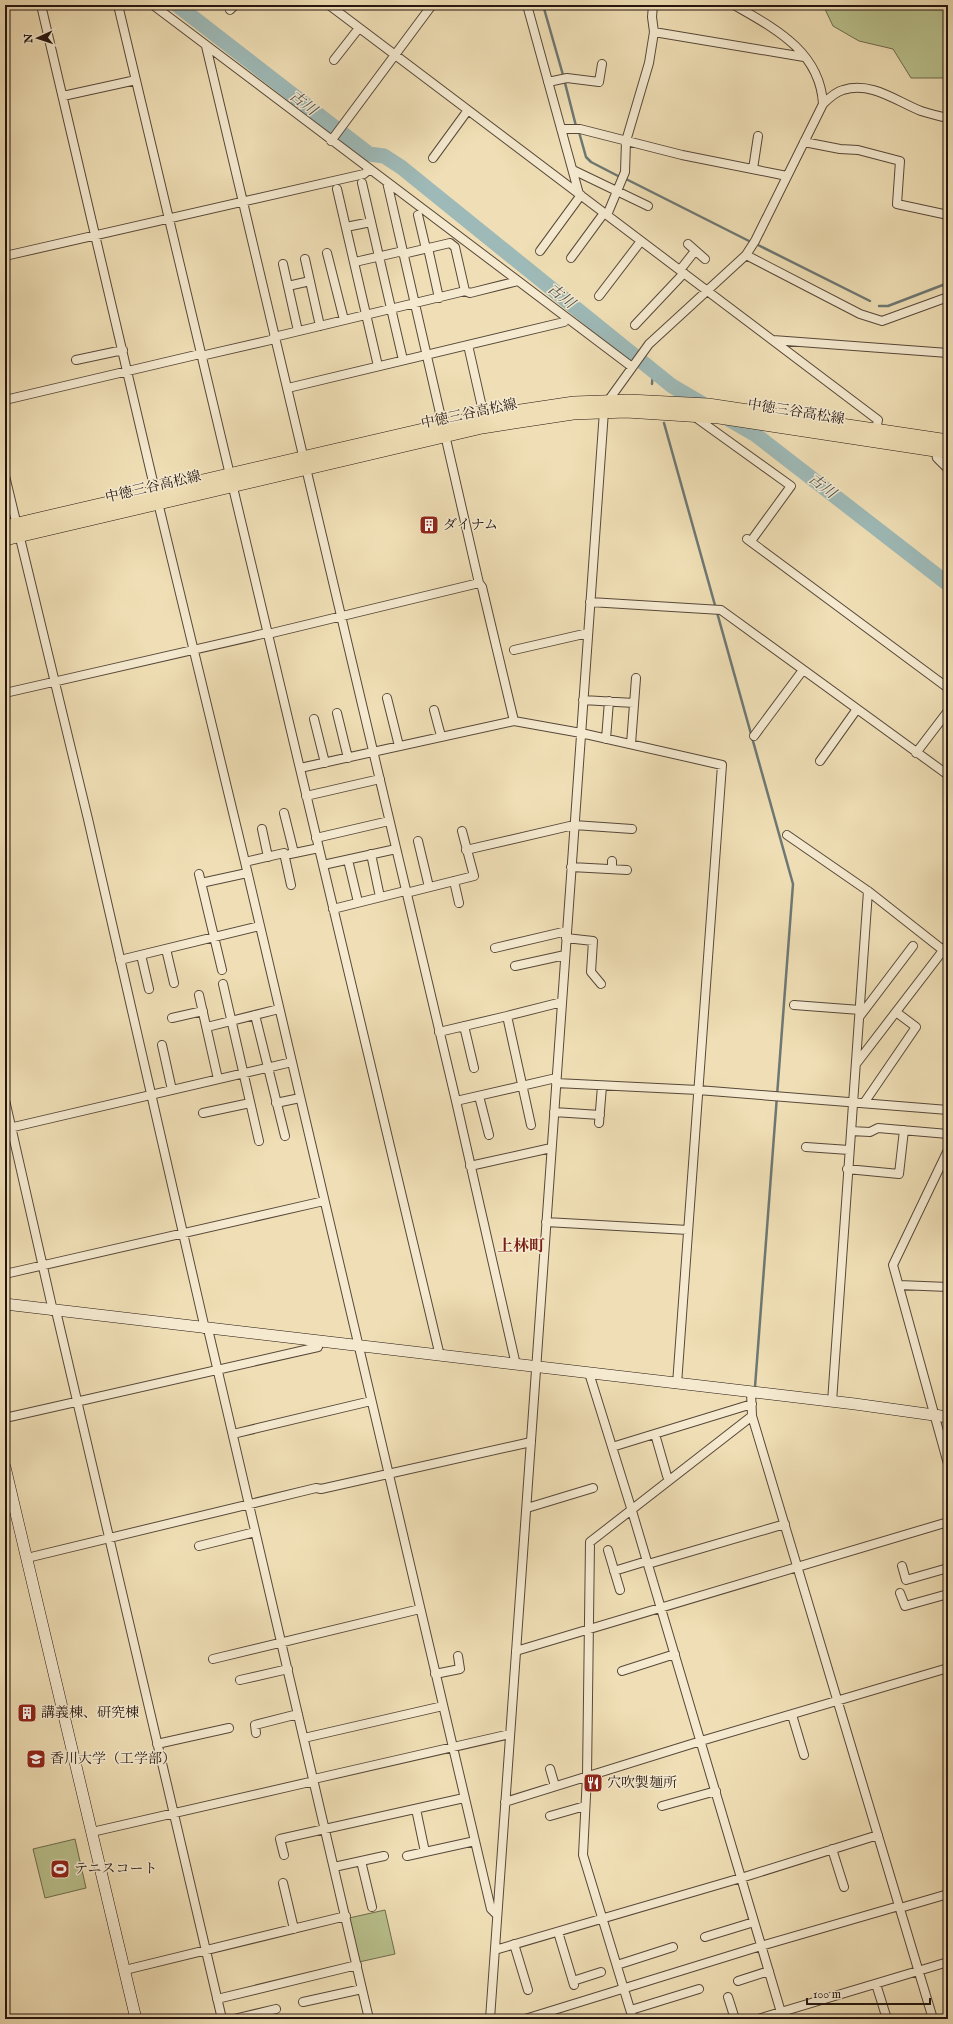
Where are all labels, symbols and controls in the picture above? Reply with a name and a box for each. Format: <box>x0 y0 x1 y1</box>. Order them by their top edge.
north arrow <box>18 18 58 58</box>
text: N <box>22 33 36 45</box>
water label: 古川 <box>285 86 322 121</box>
water label: 古川 <box>543 279 580 314</box>
street label: 中徳三谷高松線 <box>419 395 519 433</box>
street label: 中徳三谷高松線 <box>746 395 846 429</box>
street label: 中徳三谷高松線 <box>103 467 203 507</box>
water label: 古川 <box>804 469 841 504</box>
building icon: ダイナム <box>418 514 440 536</box>
place label: ダイナム <box>443 516 498 534</box>
district label: 上林町 <box>497 1237 545 1257</box>
building icon: 講義棟、研究棟 <box>16 1702 38 1724</box>
place label: 講義棟、研究棟 <box>41 1704 139 1722</box>
school or university icon: 香川大学（工学部） <box>25 1748 47 1770</box>
place label: 香川大学（工学部） <box>50 1750 176 1768</box>
restaurant icon: 穴吹製麺所 <box>582 1772 604 1794</box>
place label: 穴吹製麺所 <box>607 1774 677 1792</box>
sports icon: テニスコート <box>49 1858 71 1880</box>
place label: テニスコート <box>74 1860 157 1878</box>
scale bar <box>807 1980 930 2006</box>
text: 100 m <box>813 1987 841 2002</box>

